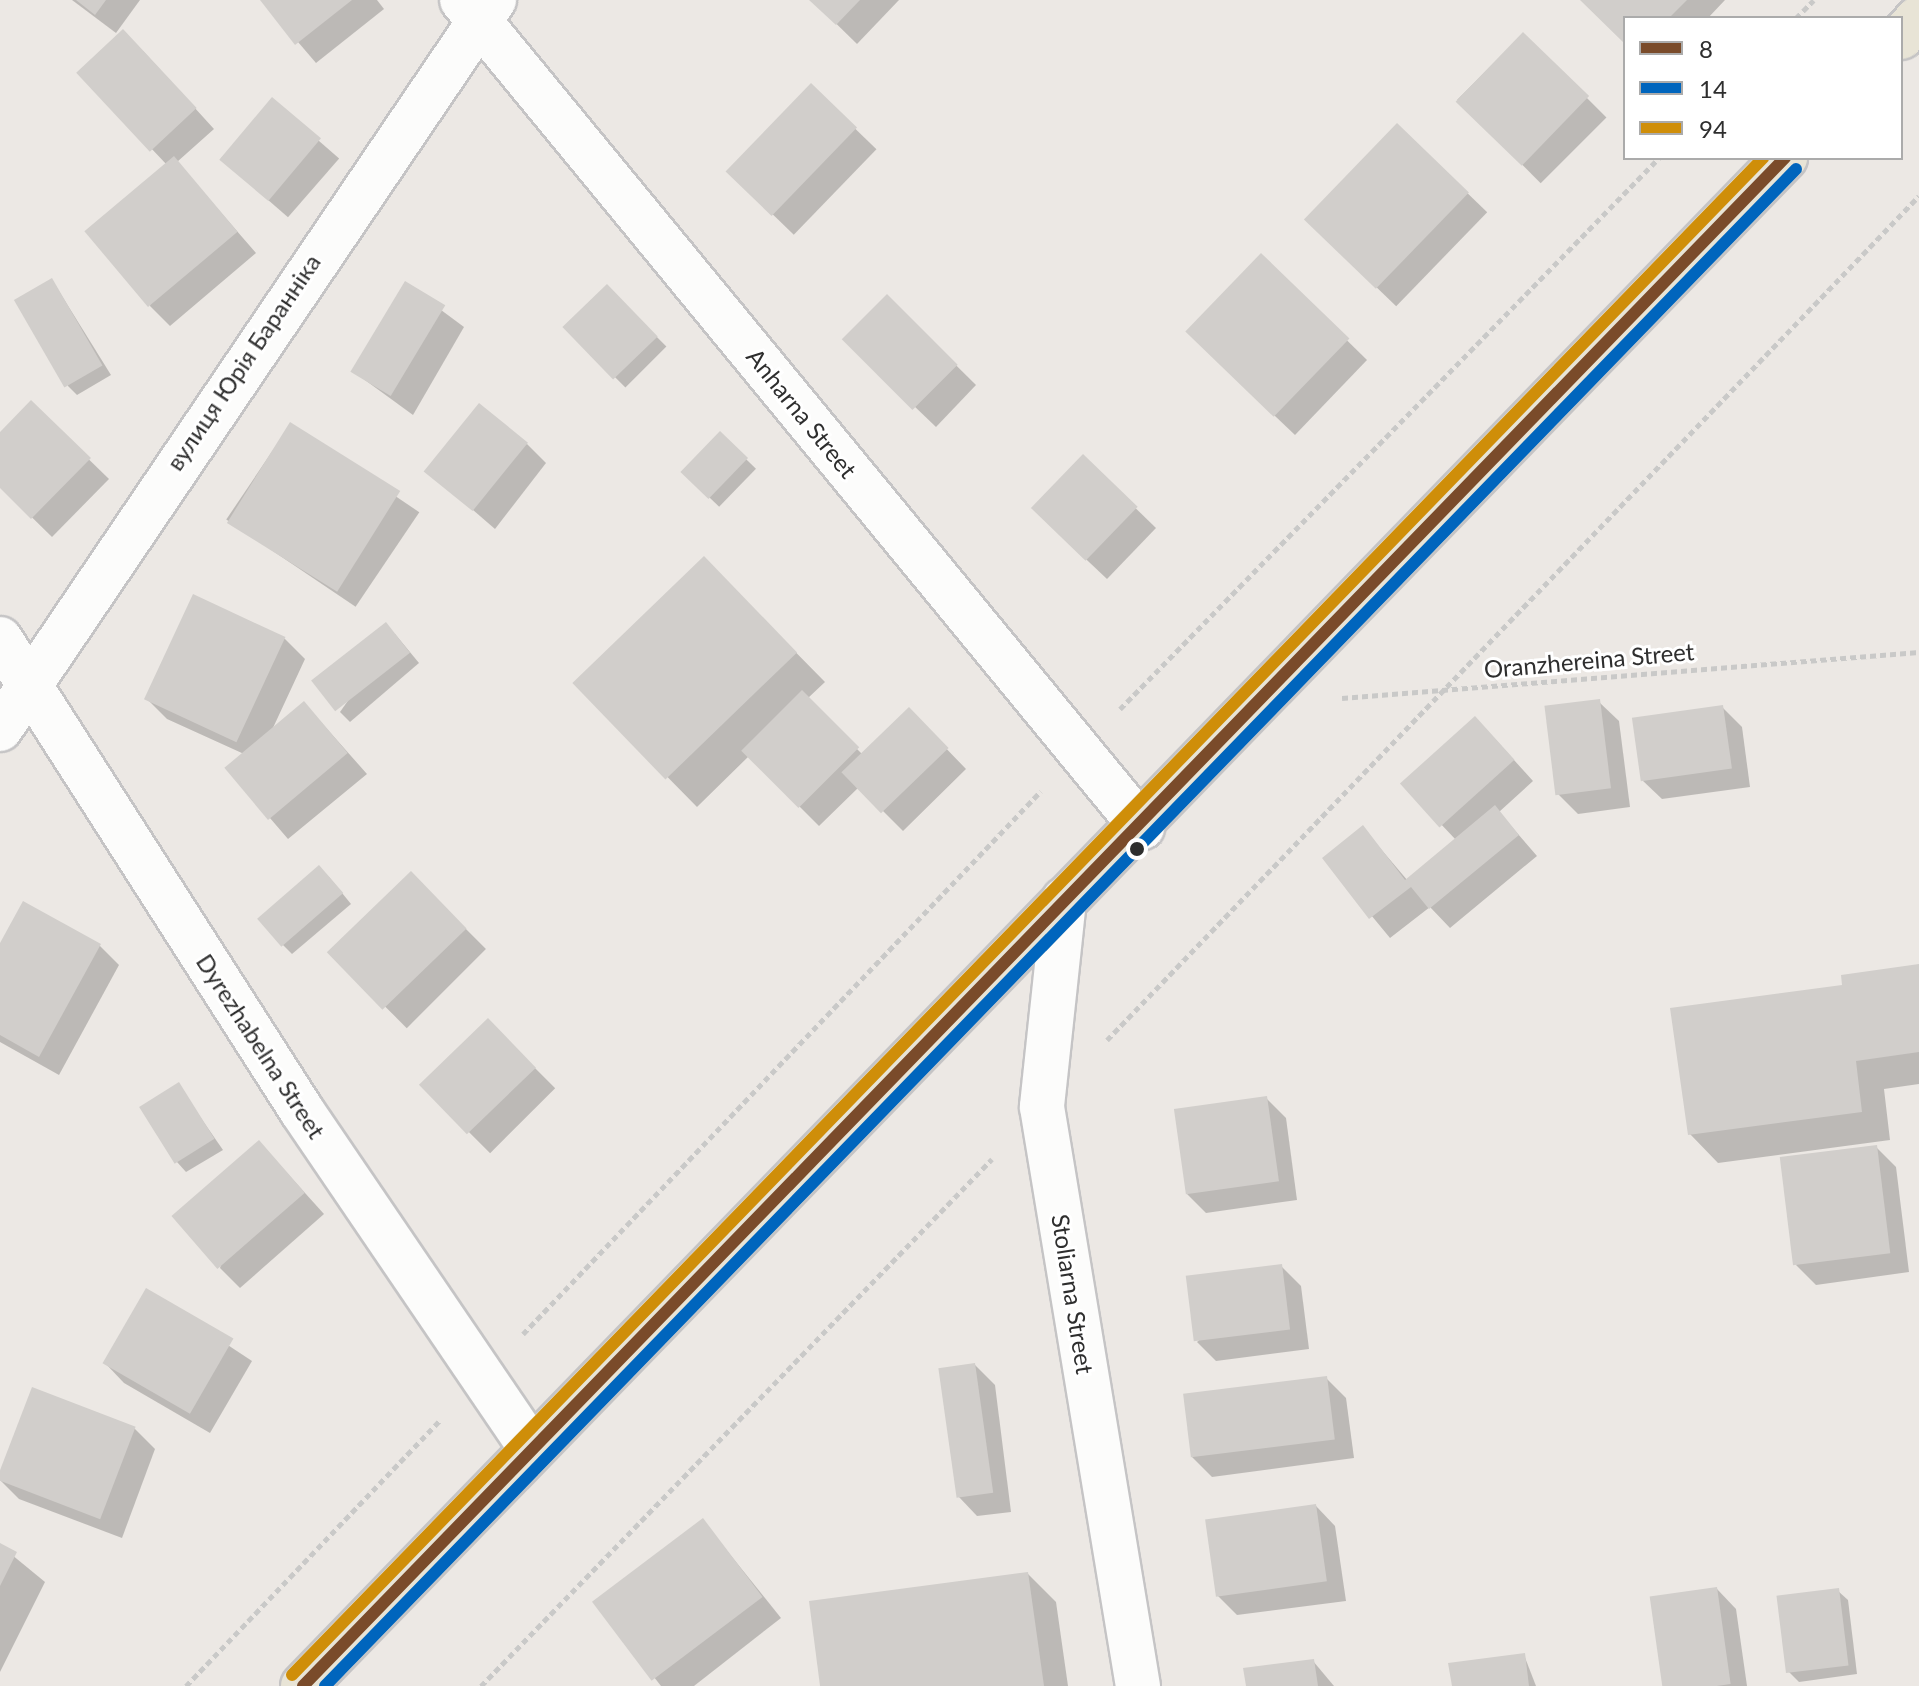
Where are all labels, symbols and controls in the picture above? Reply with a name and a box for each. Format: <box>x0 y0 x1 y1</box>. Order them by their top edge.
legend <box>1623 16 1903 160</box>
text: 8 <box>1699 34 1713 63</box>
text: 14 <box>1699 74 1727 103</box>
text: 94 <box>1699 114 1727 143</box>
street label: вулиця Юрія Баранніка <box>160 248 326 476</box>
street label: Anharna Street <box>741 342 863 484</box>
street label: Oranzhereina Street <box>1483 636 1695 684</box>
unlabelled marker <box>1129 841 1145 857</box>
street label: Dyrezhabelna Street <box>191 948 331 1144</box>
street label: Stoliarna Street <box>1046 1212 1100 1376</box>

